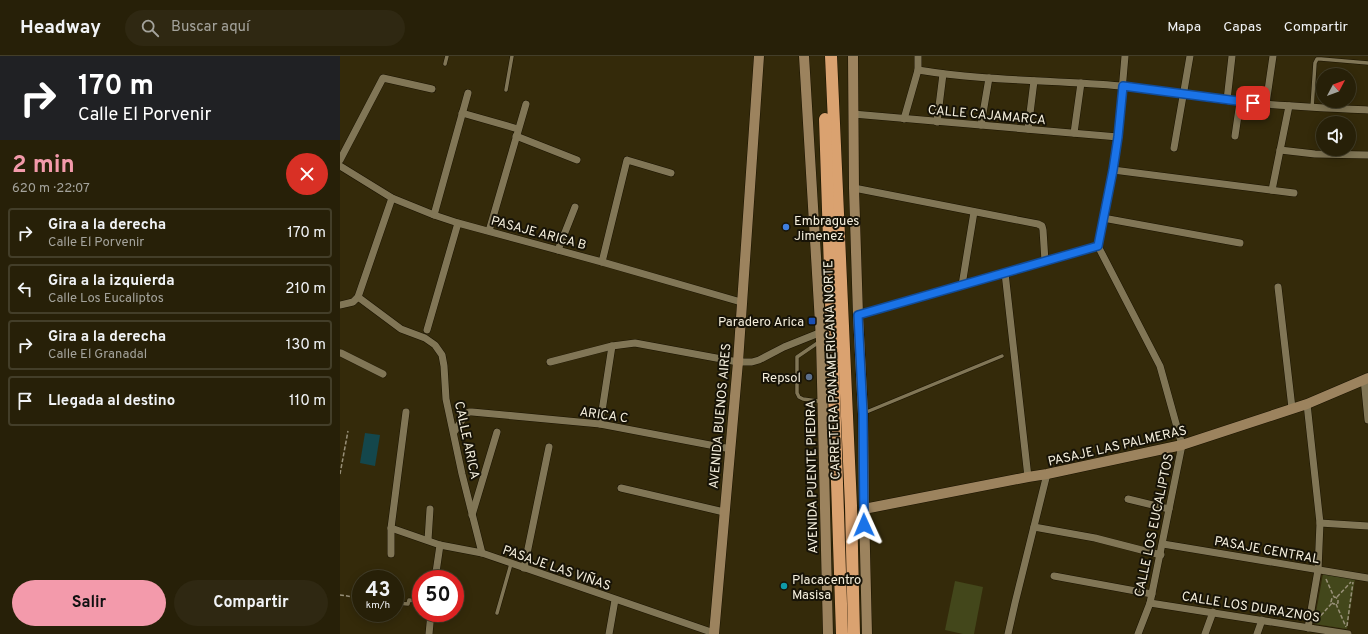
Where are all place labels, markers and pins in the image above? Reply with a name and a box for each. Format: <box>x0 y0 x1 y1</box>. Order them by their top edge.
pin <box>1236 86 1270 120</box>
place label: Embragues Jimenez <box>794 214 859 245</box>
marker: Embragues Jimenez <box>781 222 791 232</box>
place label: Paradero Arica <box>718 315 804 331</box>
marker: Paradero Arica <box>807 316 817 326</box>
place label: Repsol <box>762 371 801 387</box>
marker: Repsol <box>804 372 814 382</box>
place label: Placacentro Masisa <box>792 573 861 604</box>
marker: Placacentro Masisa <box>779 581 789 591</box>

